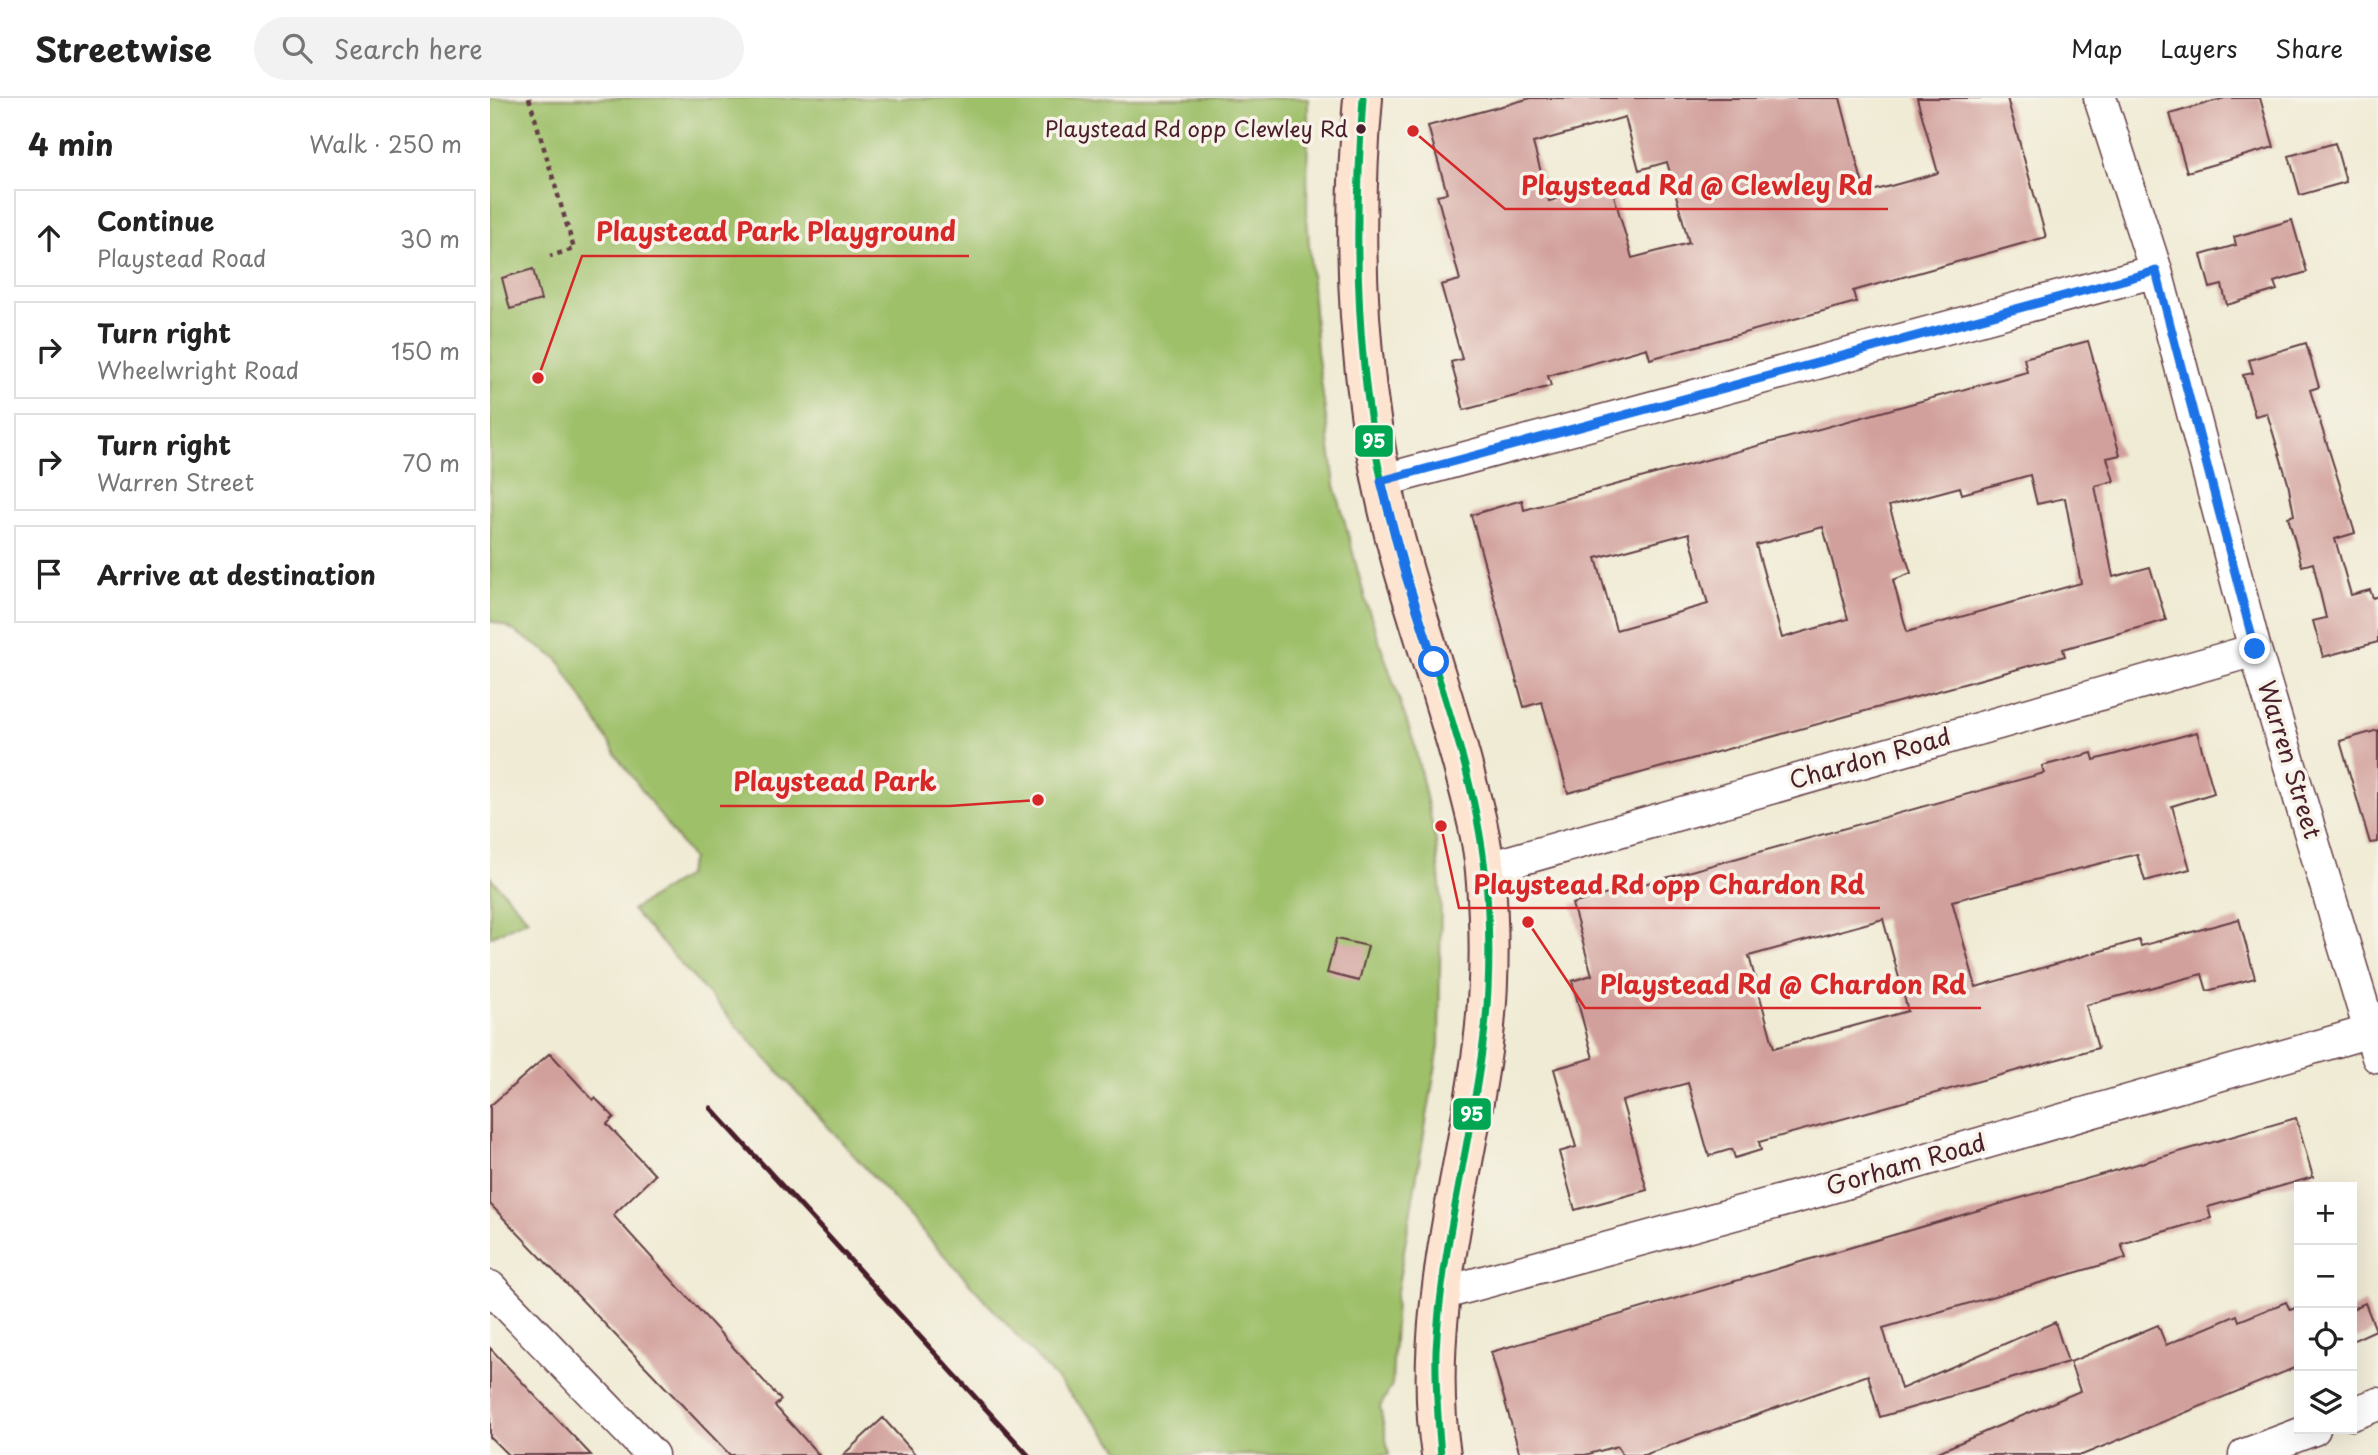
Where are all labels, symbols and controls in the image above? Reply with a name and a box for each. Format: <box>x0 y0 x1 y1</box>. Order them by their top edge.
search box <box>254 17 744 80</box>
text: Streetwise <box>35 23 212 73</box>
icon: search <box>278 29 316 67</box>
text: Search here <box>334 29 483 68</box>
text: Map <box>2071 30 2122 66</box>
text: Layers <box>2160 30 2237 66</box>
text: Share <box>2275 30 2343 66</box>
place label: Playstead Rd opp Clewley Rd <box>1045 111 1348 144</box>
text: 4 min <box>28 121 114 166</box>
marker: Playstead Rd opp Clewley Rd <box>1354 122 1368 136</box>
text: Walk · 250 m <box>309 126 462 161</box>
callout: Playstead Rd @ Clewley Rd <box>1505 162 1888 209</box>
text: Playstead Rd @ Clewley Rd <box>1521 165 1873 204</box>
text: Continue <box>97 201 214 240</box>
callout: Playstead Park Playground <box>582 209 969 256</box>
text: Playstead Park Playground <box>596 211 956 250</box>
icon: ahead <box>30 219 68 257</box>
text: 30 m <box>399 221 460 256</box>
text: Playstead Road <box>97 240 266 275</box>
text: Turn right <box>97 313 231 352</box>
icon: right <box>30 331 68 369</box>
text: 150 m <box>391 333 460 368</box>
text: Wheelwright Road <box>97 352 299 387</box>
line badge: 95 <box>1354 424 1394 458</box>
text: Turn right <box>97 425 231 464</box>
text: 95 <box>1362 426 1386 454</box>
icon: right <box>30 443 68 481</box>
text: 70 m <box>402 445 460 480</box>
text: Warren Street <box>97 464 254 499</box>
icon: arrive <box>30 555 68 593</box>
text: Arrive at destination <box>97 555 376 594</box>
route end <box>2239 633 2270 664</box>
route start <box>1418 646 1449 677</box>
street label: Warren Street <box>2250 676 2332 843</box>
street label: Chardon Road <box>1785 717 1954 797</box>
callout: Playstead Park <box>720 759 950 806</box>
text: Playstead Park <box>733 761 937 800</box>
callout: Playstead Rd opp Chardon Rd <box>1459 861 1880 908</box>
text: Playstead Rd opp Chardon Rd <box>1473 864 1865 903</box>
callout: Playstead Rd @ Chardon Rd <box>1585 961 1981 1008</box>
text: Playstead Rd @ Chardon Rd <box>1600 964 1966 1003</box>
line badge: 95 <box>1452 1097 1492 1131</box>
text: 95 <box>1460 1099 1484 1127</box>
street label: Gorham Road <box>1821 1123 1990 1203</box>
map controls <box>2294 1182 2357 1434</box>
button: + <box>2294 1182 2357 1245</box>
button: − <box>2294 1245 2357 1308</box>
button: locate <box>2294 1308 2357 1371</box>
button: layers <box>2294 1371 2357 1434</box>

